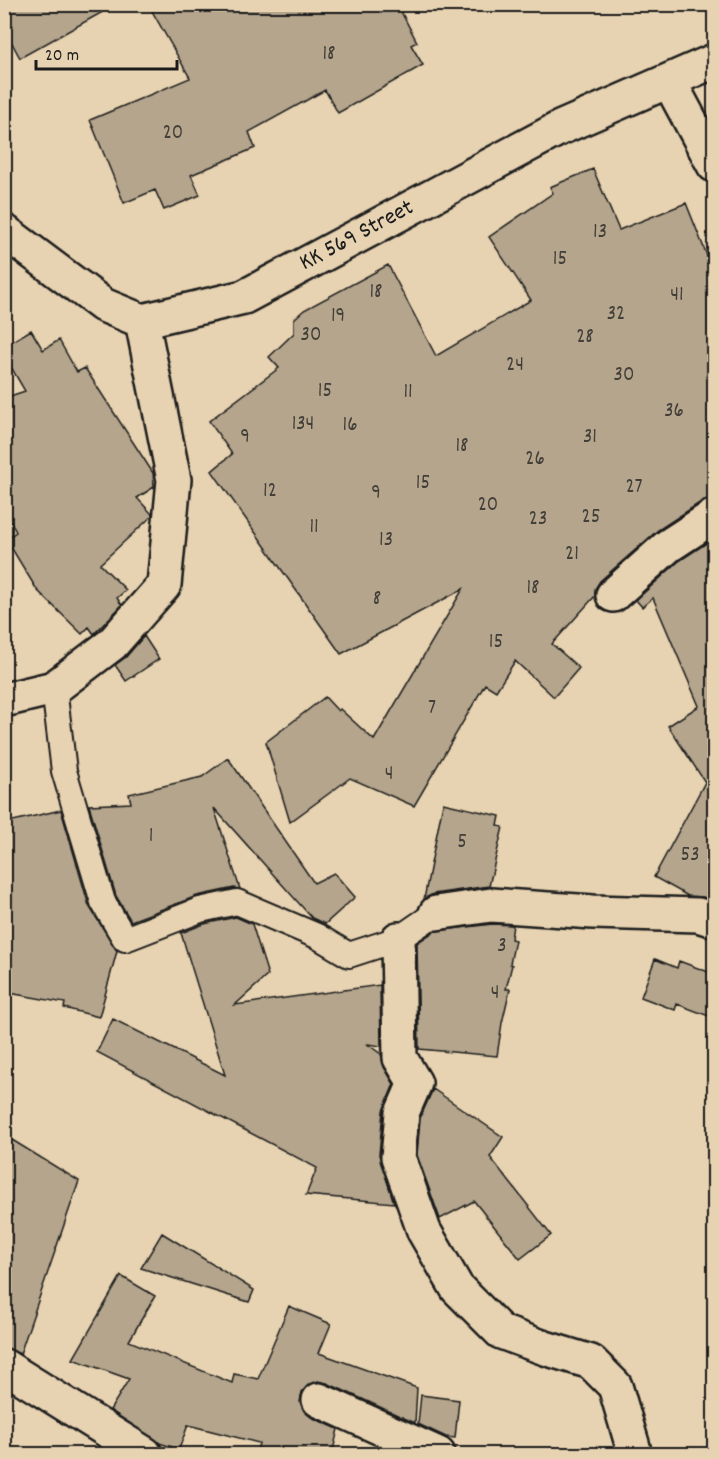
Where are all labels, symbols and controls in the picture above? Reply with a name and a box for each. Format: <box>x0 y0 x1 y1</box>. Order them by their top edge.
scale bar <box>36 33 177 71</box>
house number: 18 <box>322 40 336 70</box>
text: 20 m <box>45 44 79 69</box>
house number: 20 <box>163 119 183 149</box>
street label: KK 569 Street <box>294 191 420 280</box>
house number: 13 <box>593 218 607 248</box>
house number: 15 <box>553 245 567 275</box>
house number: 18 <box>369 278 383 308</box>
house number: 41 <box>670 281 684 311</box>
house number: 32 <box>607 300 625 330</box>
house number: 19 <box>331 302 345 332</box>
house number: 30 <box>301 321 321 351</box>
house number: 28 <box>576 323 594 353</box>
house number: 24 <box>506 351 524 381</box>
house number: 30 <box>614 361 634 391</box>
house number: 15 <box>318 377 332 407</box>
house number: 11 <box>403 378 413 408</box>
house number: 36 <box>664 397 684 427</box>
house number: 134 <box>292 410 314 440</box>
house number: 16 <box>343 411 357 441</box>
house number: 9 <box>240 423 250 453</box>
house number: 31 <box>583 423 597 453</box>
house number: 18 <box>455 432 469 462</box>
house number: 26 <box>525 445 545 475</box>
house number: 15 <box>416 469 430 499</box>
house number: 27 <box>625 473 643 503</box>
house number: 12 <box>263 477 277 507</box>
house number: 9 <box>371 479 381 509</box>
house number: 20 <box>478 491 498 521</box>
house number: 25 <box>582 503 600 533</box>
house number: 23 <box>529 505 547 535</box>
house number: 11 <box>309 513 319 543</box>
house number: 13 <box>379 526 393 556</box>
house number: 21 <box>565 540 579 570</box>
house number: 18 <box>526 574 540 604</box>
house number: 8 <box>373 585 381 615</box>
house number: 15 <box>489 628 503 658</box>
house number: 7 <box>428 694 436 724</box>
house number: 4 <box>385 760 393 790</box>
house number: 1 <box>149 822 153 852</box>
house number: 5 <box>457 828 467 858</box>
house number: 53 <box>680 841 700 871</box>
house number: 3 <box>497 932 507 962</box>
house number: 4 <box>491 979 499 1009</box>

